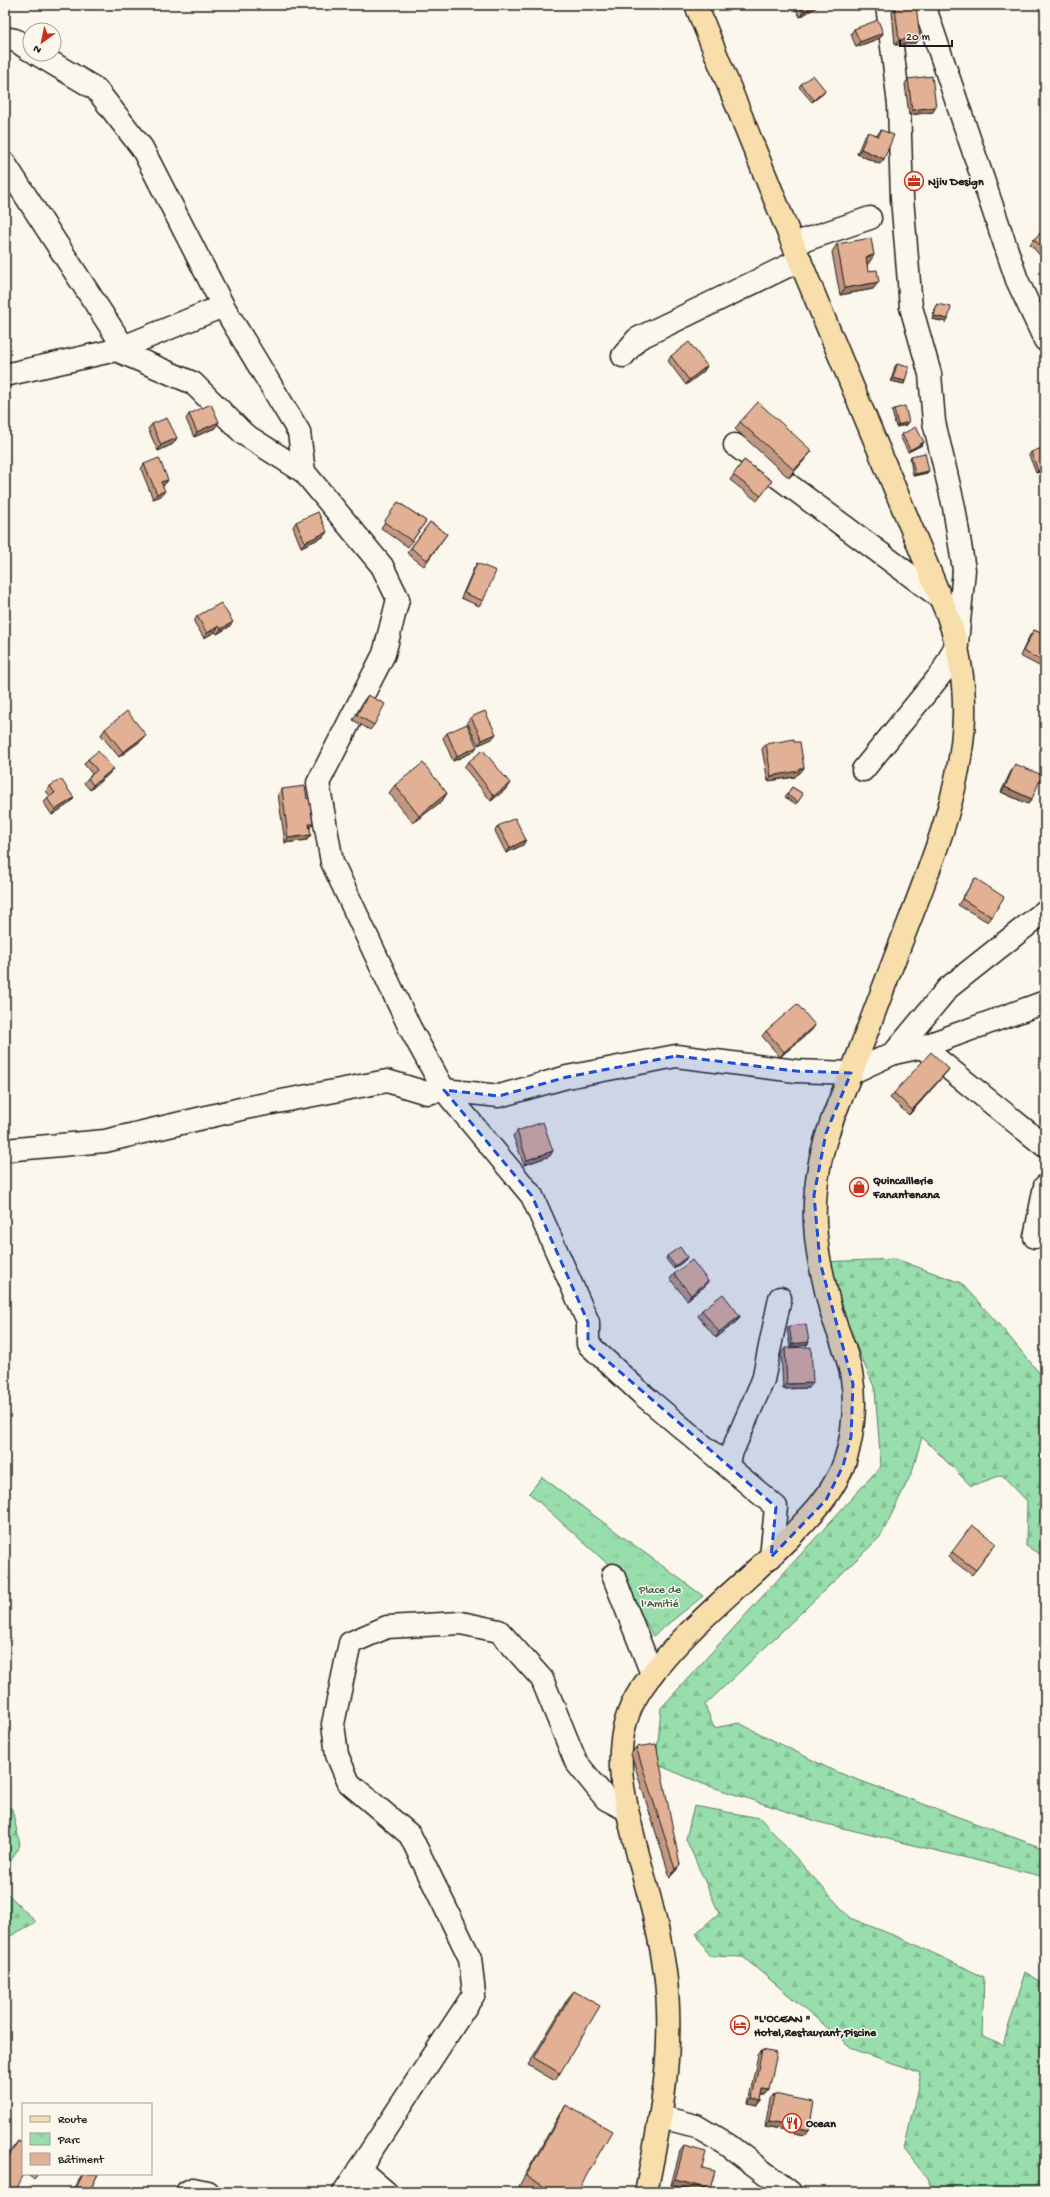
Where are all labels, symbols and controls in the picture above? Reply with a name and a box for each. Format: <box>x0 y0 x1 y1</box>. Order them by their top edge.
north arrow <box>22 22 62 62</box>
scale bar <box>900 22 952 48</box>
text: 20 m <box>906 31 931 45</box>
text: N <box>31 42 44 56</box>
office icon: Njiv Design <box>903 170 925 192</box>
place label: Njiv Design <box>928 176 984 190</box>
place label: Quincaillerie Fanantenana <box>872 1175 941 1203</box>
shop icon: Quincaillerie Fanantenana <box>848 1176 870 1198</box>
park label: Place de l'Amitié <box>638 1584 682 1612</box>
place label: "L'OCEAN " Hotel,Restaurant,Piscine <box>754 2013 877 2041</box>
hotel icon: "L'OCEAN " Hotel,Restaurant,Piscine <box>729 2014 751 2036</box>
legend <box>22 2103 152 2175</box>
restaurant icon: Ocean <box>781 2112 803 2134</box>
text: Route <box>58 2114 88 2128</box>
place label: Ocean <box>806 2118 836 2132</box>
text: Parc <box>57 2134 81 2148</box>
text: Bâtiment <box>57 2154 105 2168</box>

